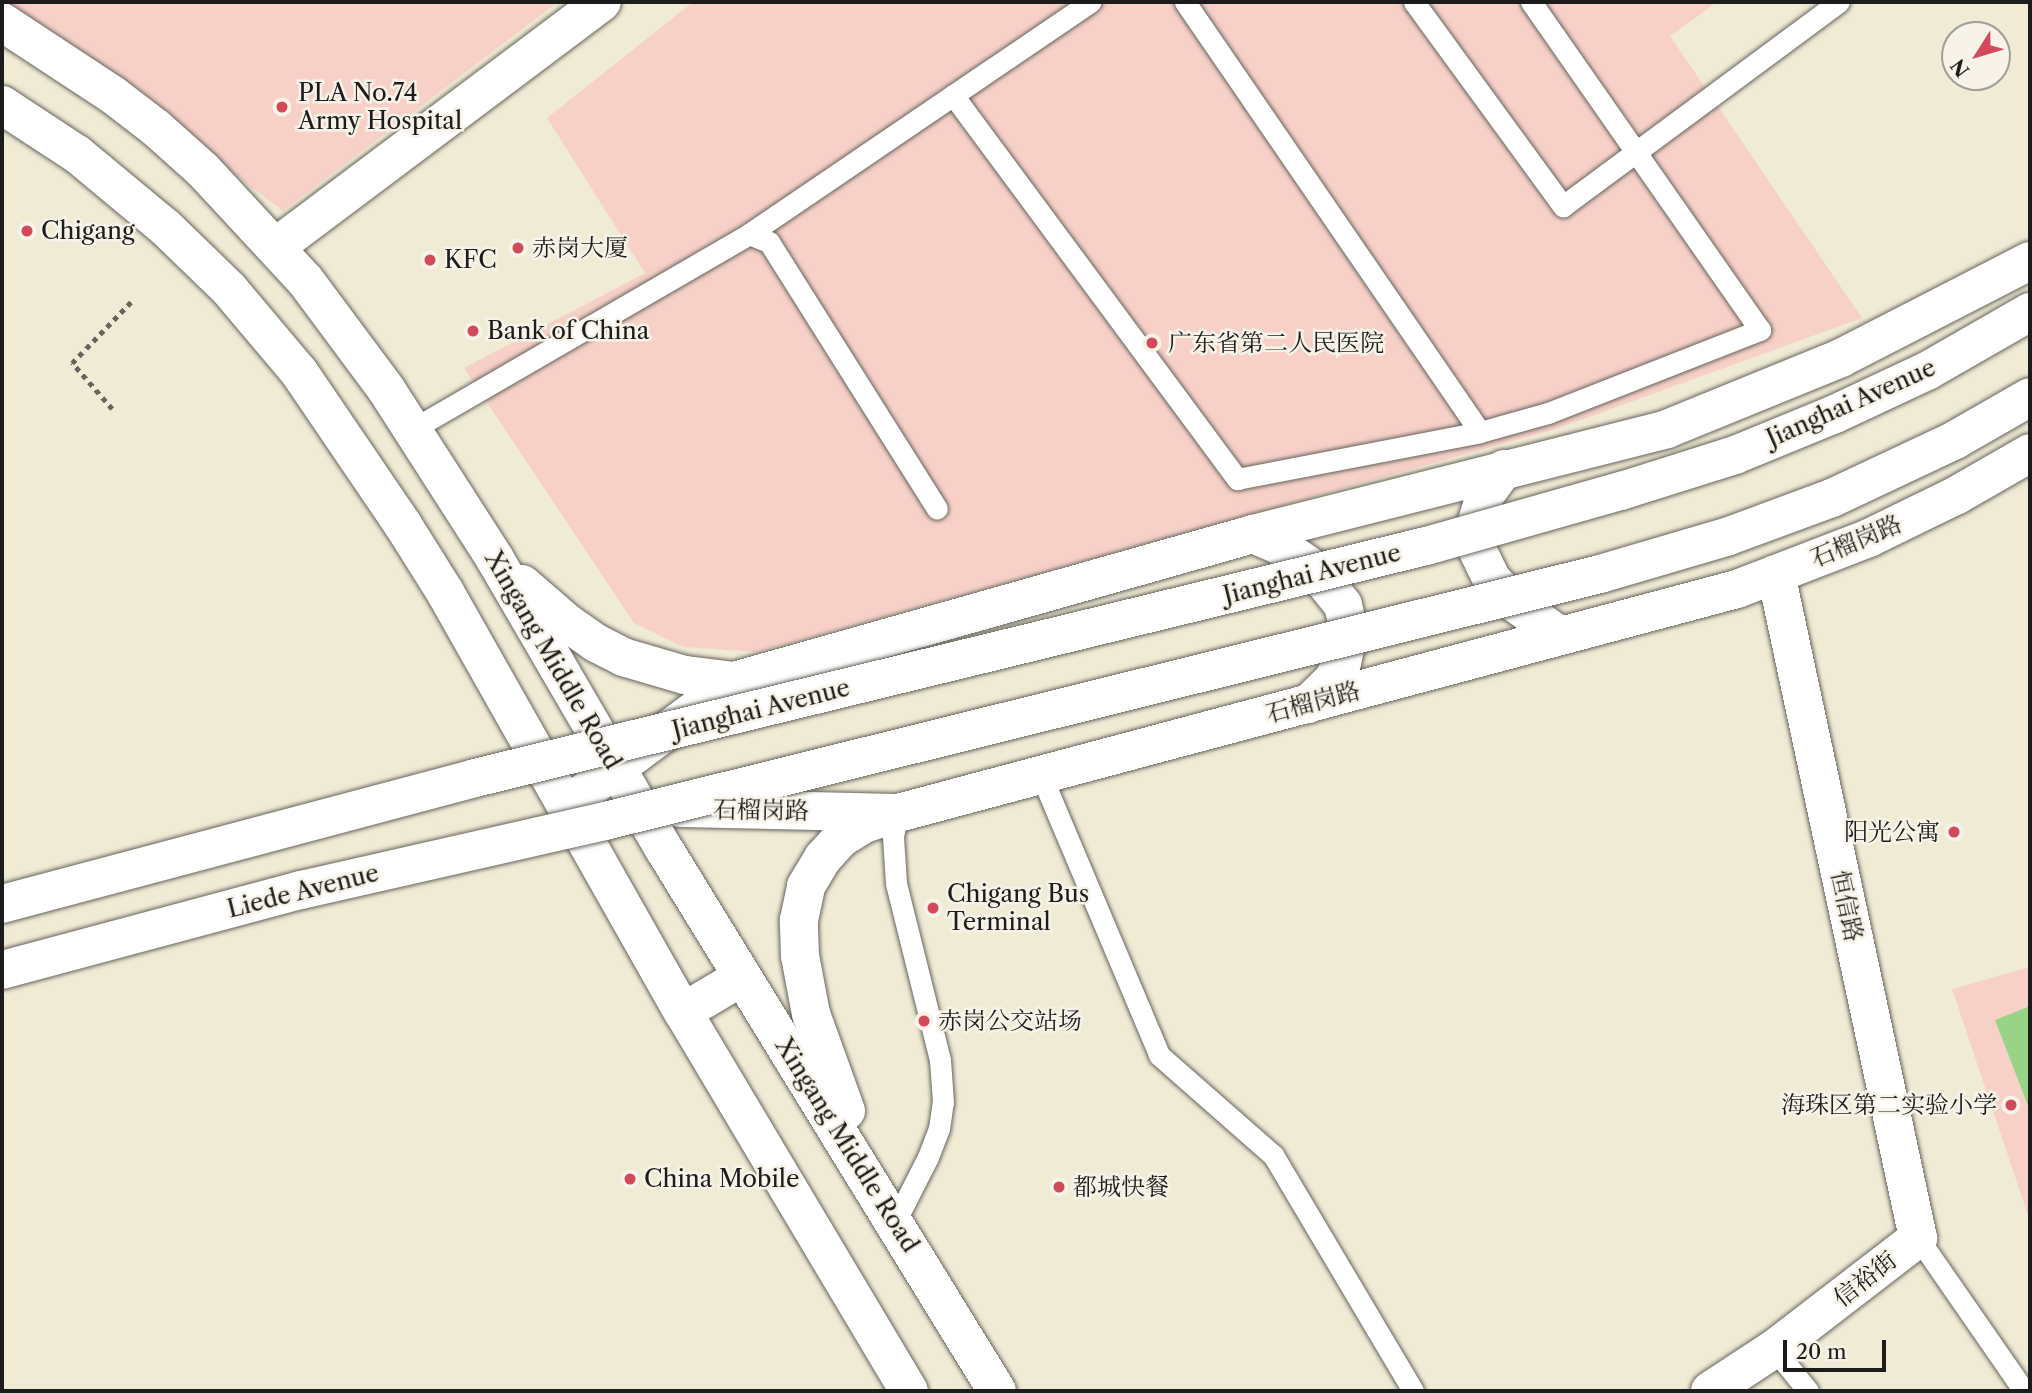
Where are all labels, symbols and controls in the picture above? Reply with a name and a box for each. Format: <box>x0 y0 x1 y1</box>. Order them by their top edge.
north arrow <box>1941 21 2011 91</box>
text: N <box>1946 54 1975 81</box>
place label: PLA No.74 Army Hospital <box>298 79 463 135</box>
marker: PLA No.74 Army Hospital <box>272 97 292 117</box>
place label: Chigang <box>41 217 135 245</box>
marker: Chigang <box>19 223 35 239</box>
place label: 赤岗大厦 <box>532 234 628 262</box>
marker: 赤岗大厦 <box>510 240 526 256</box>
place label: KFC <box>444 246 497 274</box>
marker: KFC <box>422 252 438 268</box>
place label: Bank of China <box>487 317 650 345</box>
marker: Bank of China <box>465 323 481 339</box>
place label: 广东省第二人民医院 <box>1168 329 1384 357</box>
marker: 广东省第二人民医院 <box>1142 333 1162 353</box>
street label: Jianghai Avenue <box>1762 353 1940 453</box>
street label: 石榴岗路 <box>1806 509 1906 573</box>
street label: Jianghai Avenue <box>1220 538 1404 610</box>
street label: Xingang Middle Road <box>479 546 627 774</box>
street label: Jianghai Avenue <box>669 673 853 745</box>
street label: 石榴岗路 <box>1263 676 1363 728</box>
street label: 石榴岗路 <box>713 795 809 825</box>
place label: 阳光公寓 <box>1844 818 1940 846</box>
marker: 阳光公寓 <box>1946 824 1962 840</box>
street label: Liede Avenue <box>224 858 382 924</box>
street label: 恒信路 <box>1825 868 1869 944</box>
place label: Chigang Bus Terminal <box>947 880 1089 936</box>
marker: Chigang Bus Terminal <box>925 900 941 916</box>
place label: 赤岗公交站场 <box>938 1007 1082 1035</box>
marker: 赤岗公交站场 <box>916 1013 932 1029</box>
street label: Xingang Middle Road <box>769 1032 925 1258</box>
place label: 海珠区第二实验小学 <box>1781 1091 1997 1119</box>
marker: 海珠区第二实验小学 <box>2003 1097 2019 1113</box>
place label: China Mobile <box>644 1165 800 1193</box>
marker: China Mobile <box>622 1171 638 1187</box>
place label: 都城快餐 <box>1073 1173 1169 1201</box>
marker: 都城快餐 <box>1051 1179 1067 1195</box>
street label: 信裕街 <box>1828 1245 1902 1313</box>
scale bar <box>1787 1326 1890 1370</box>
text: 20 m <box>1796 1339 1847 1364</box>

